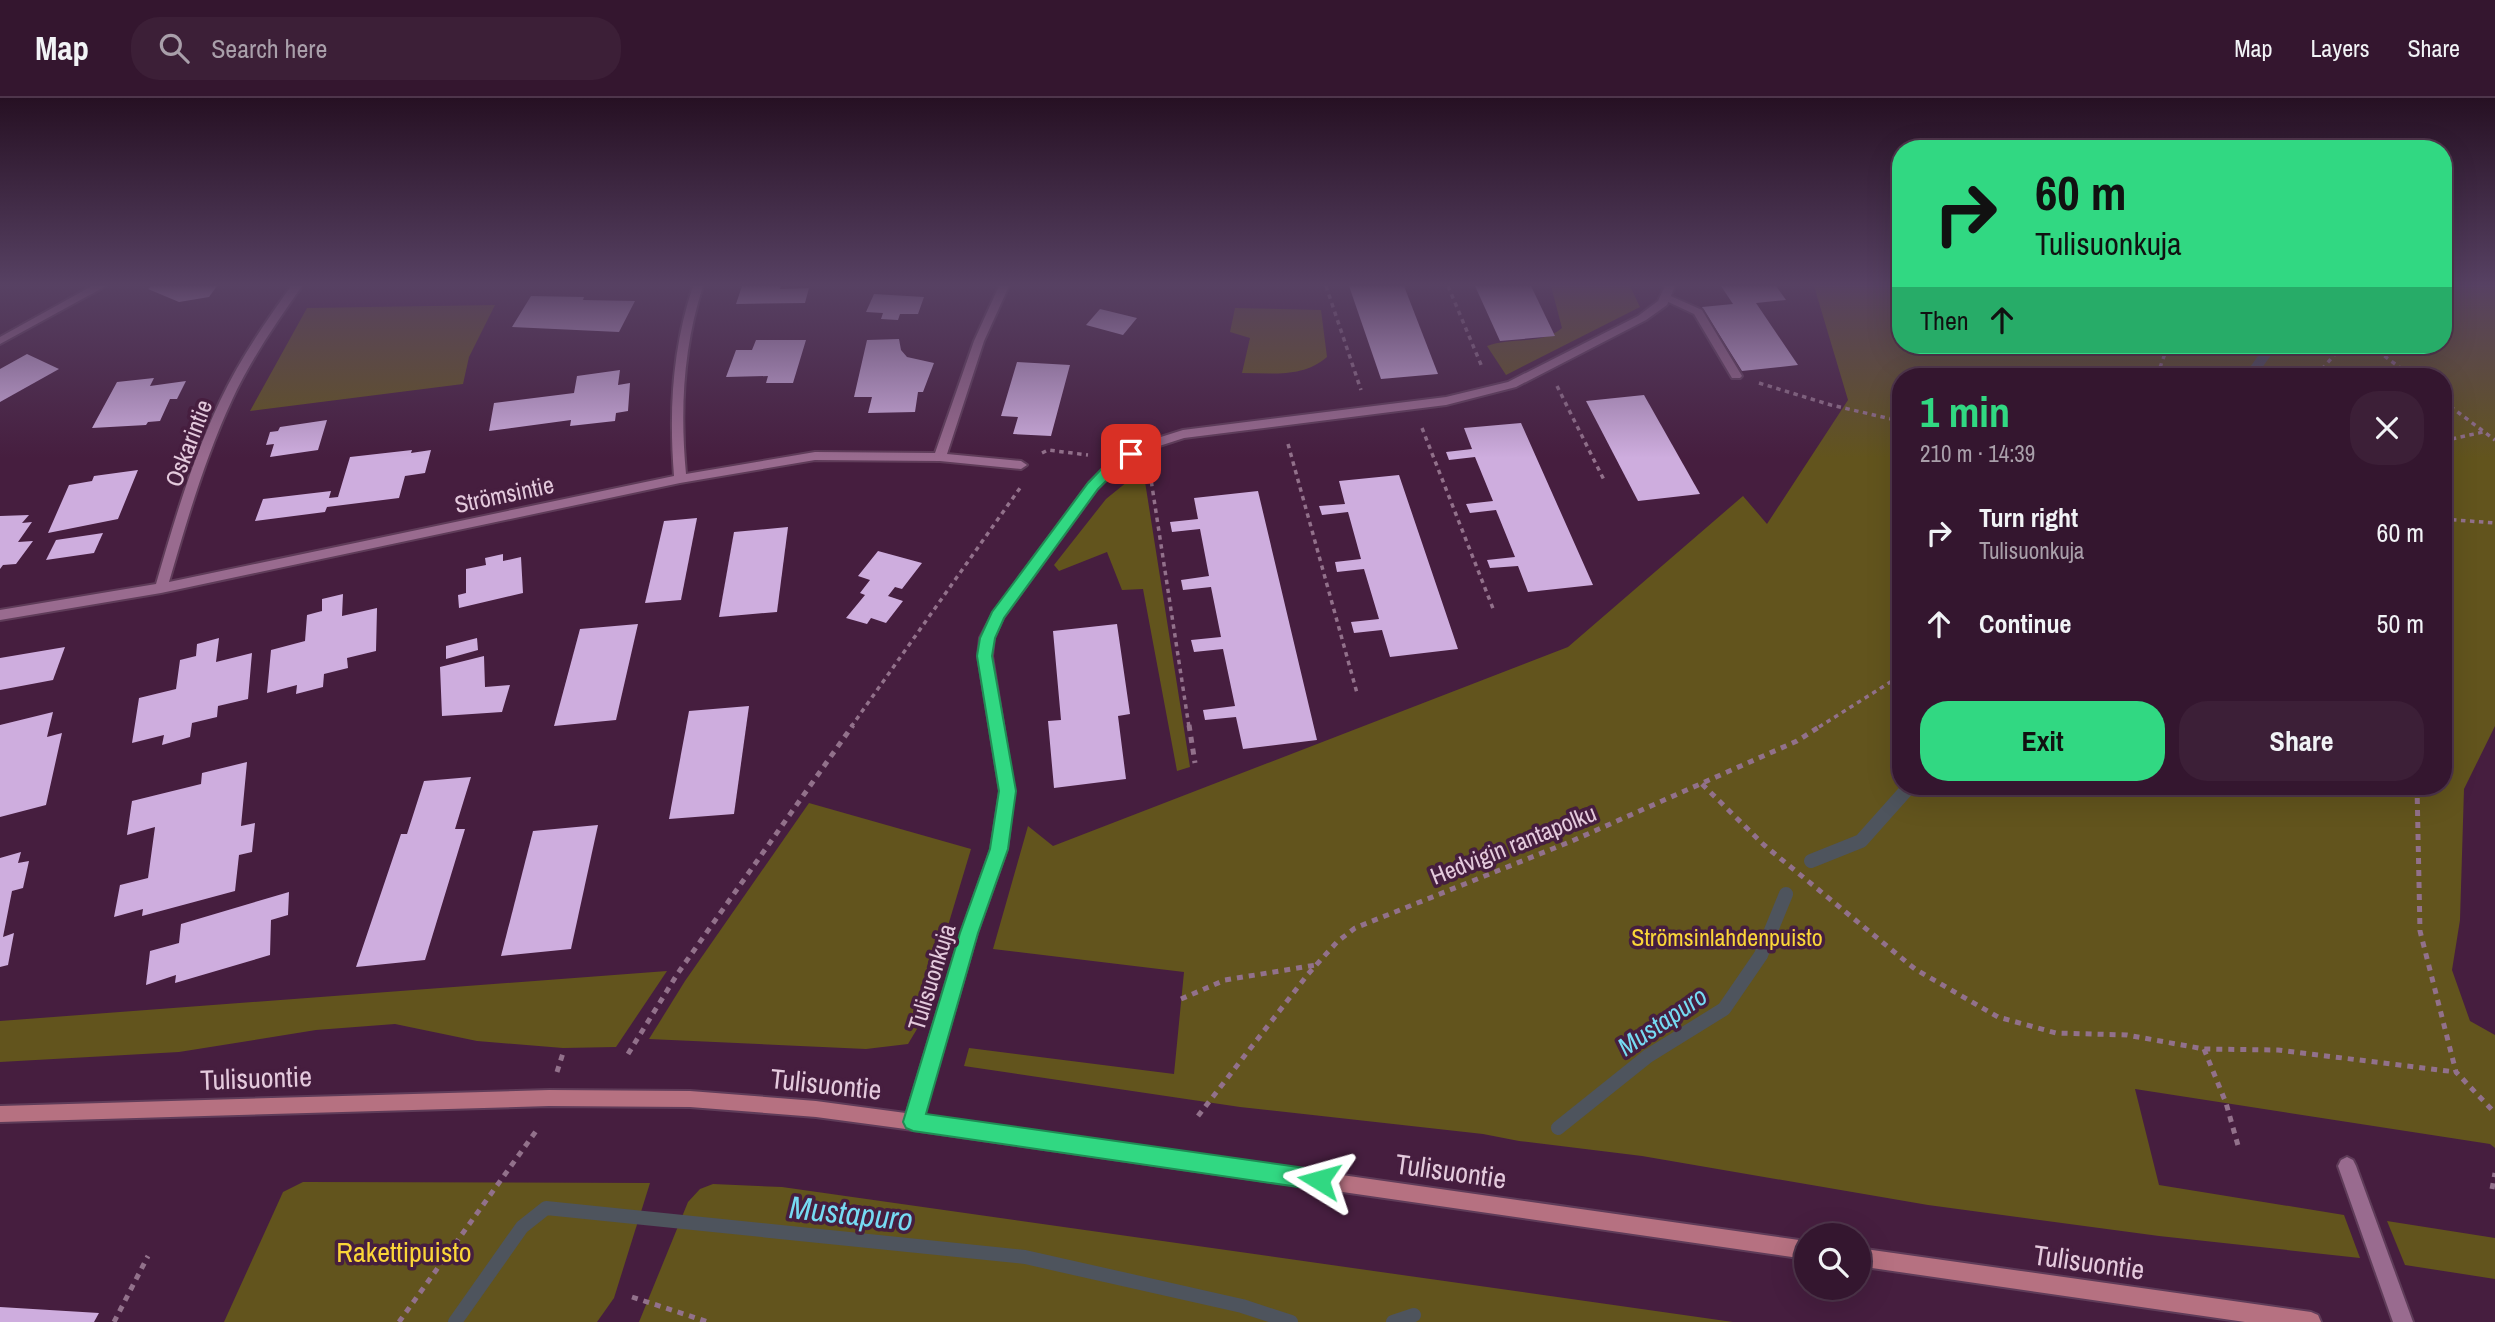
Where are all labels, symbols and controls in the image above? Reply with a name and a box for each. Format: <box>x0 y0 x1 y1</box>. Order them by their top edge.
search box <box>131 17 621 80</box>
text: Map <box>35 26 89 70</box>
icon: search <box>155 29 193 67</box>
text: Search here <box>211 31 327 66</box>
text: Map <box>2234 32 2272 64</box>
text: Layers <box>2310 32 2369 64</box>
text: Share <box>2407 32 2460 64</box>
text: 60 m <box>2035 159 2127 225</box>
icon: right <box>1920 168 2011 259</box>
text: Tulisuonkuja <box>2035 222 2182 265</box>
icon: ahead <box>1983 301 2021 339</box>
text: Then <box>1920 303 1969 338</box>
text: 1 min <box>1920 384 2010 440</box>
button: close <box>2350 391 2424 465</box>
street label: Oskarintie <box>157 395 219 491</box>
pin <box>1101 424 1161 484</box>
icon: arrive <box>1112 435 1150 473</box>
text: 210 m · 14:39 <box>1920 438 2035 469</box>
street label: Strömsintie <box>451 468 557 520</box>
text: Turn right <box>1979 500 2078 535</box>
icon: right <box>1920 514 1958 552</box>
text: 60 m <box>2377 515 2424 550</box>
text: Tulisuonkuja <box>1979 535 2084 566</box>
icon: ahead <box>1920 605 1958 643</box>
text: Continue <box>1979 606 2071 641</box>
text: 50 m <box>2377 606 2424 641</box>
button: Exit <box>1920 701 2165 781</box>
button: Share <box>2179 701 2424 781</box>
street label: Hedvigin rantapolku <box>1425 796 1601 892</box>
street label: Tulisuonkuja <box>900 920 962 1034</box>
park label: Strömsinlahdenpuisto <box>1631 921 1823 953</box>
water label: Mustapuro <box>1610 978 1714 1064</box>
street label: Tulisuontie <box>200 1057 312 1099</box>
street label: Tulisuontie <box>768 1059 884 1109</box>
position arrow <box>1282 1143 1356 1217</box>
street label: Tulisuontie <box>1393 1144 1509 1198</box>
water label: Mustapuro <box>787 1185 915 1241</box>
map controls <box>1794 1223 1871 1300</box>
button: search <box>1794 1223 1871 1300</box>
park label: Rakettipuisto <box>336 1233 472 1271</box>
street label: Tulisuontie <box>2031 1235 2147 1289</box>

